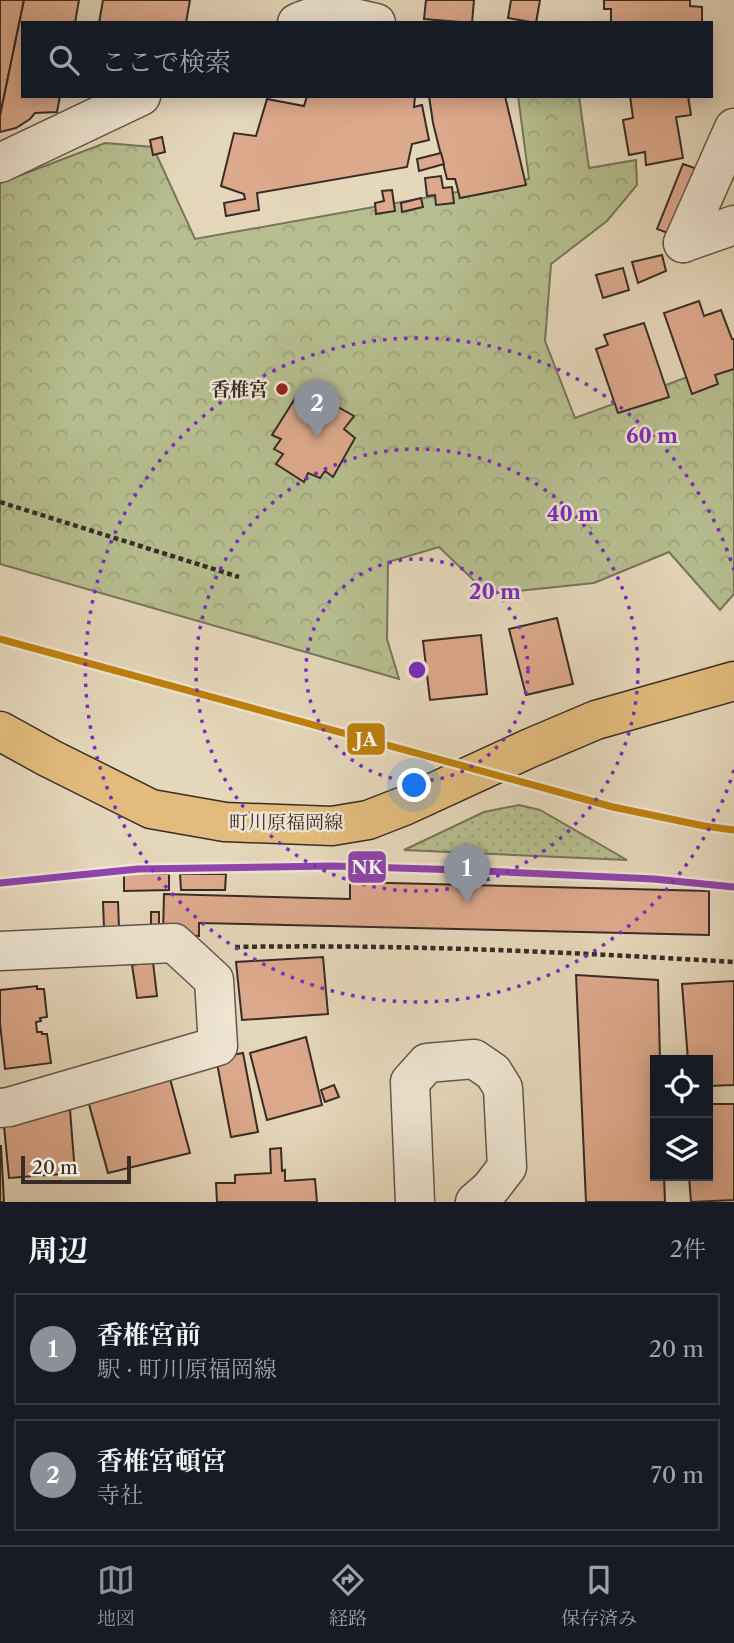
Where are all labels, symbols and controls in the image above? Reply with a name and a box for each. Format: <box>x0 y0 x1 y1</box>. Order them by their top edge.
search box <box>21 21 713 98</box>
icon: search <box>45 41 83 79</box>
text: ここで検索 <box>101 46 231 78</box>
place label: 香椎宮 <box>211 378 268 401</box>
pin: 2 <box>294 380 340 438</box>
marker: 香椎宮 <box>274 381 290 397</box>
text: 60 m <box>626 423 678 448</box>
text: 40 m <box>547 501 599 526</box>
text: 20 m <box>469 579 521 604</box>
centre of rings <box>405 658 429 682</box>
line badge: JA <box>346 722 386 756</box>
text: JA <box>352 728 378 751</box>
your location <box>397 768 431 802</box>
street label: 町川原福岡線 <box>229 811 343 834</box>
pin: 1 <box>444 845 490 903</box>
line badge: NK <box>347 850 387 884</box>
text: NK <box>351 856 384 879</box>
map controls <box>650 1055 713 1181</box>
button: locate <box>650 1055 713 1118</box>
button: layers <box>650 1118 713 1181</box>
scale bar <box>21 1153 131 1185</box>
text: 20 m <box>32 1156 78 1179</box>
text: 周辺 <box>28 1232 88 1269</box>
text: 2件 <box>670 1235 706 1263</box>
text: 香椎宮前 <box>97 1319 201 1351</box>
text: 1 <box>48 1335 58 1363</box>
text: 20 m <box>649 1335 704 1363</box>
text: 駅 · 町川原福岡線 <box>97 1355 277 1383</box>
text: 香椎宮頓宮 <box>97 1445 227 1477</box>
text: 2 <box>46 1461 60 1489</box>
text: 70 m <box>651 1461 704 1489</box>
text: 寺社 <box>97 1481 143 1509</box>
tab: 地図 <box>97 1561 135 1630</box>
tab: 経路 <box>329 1561 367 1630</box>
tab: 保存済み <box>561 1561 637 1630</box>

